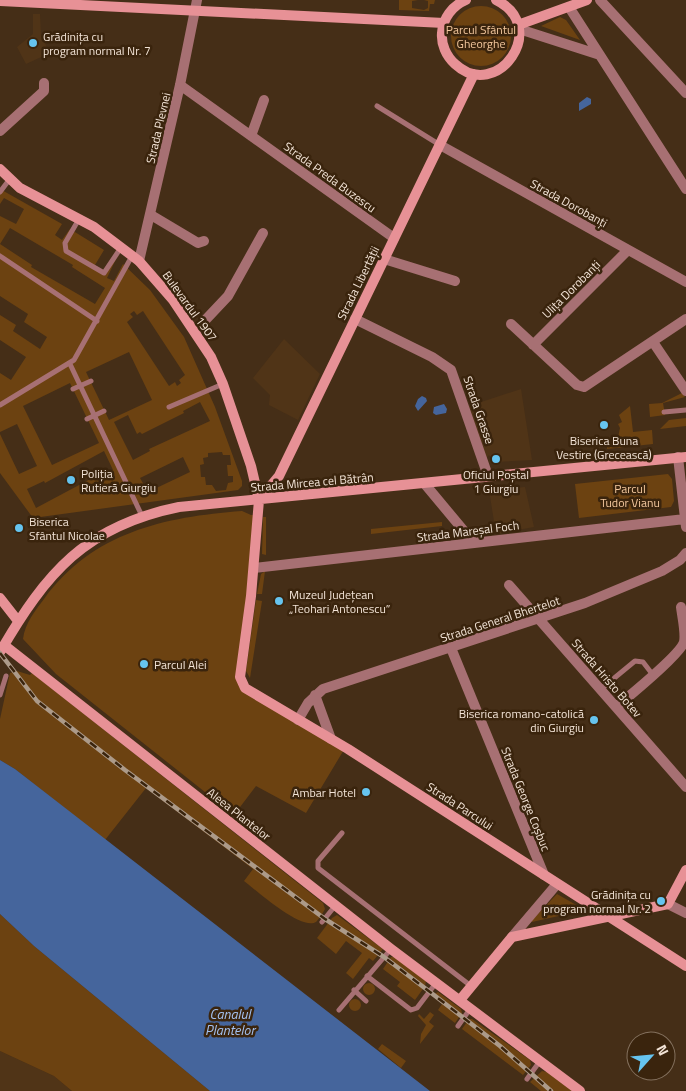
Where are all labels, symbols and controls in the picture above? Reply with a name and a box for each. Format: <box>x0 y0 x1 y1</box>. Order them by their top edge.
park label: Parcul Sfântul Gheorghe <box>446 20 516 53</box>
place label: Grădinița cu program normal Nr. 7 <box>43 27 151 60</box>
marker: Grădinița cu program normal Nr. 7 <box>27 37 39 49</box>
street label: Strada Plevnei <box>141 91 175 165</box>
street label: Strada Preda Buzescu <box>280 137 380 217</box>
street label: Strada Dorobanți <box>527 174 611 232</box>
street label: Strada Libertății <box>332 243 384 323</box>
street label: Ulița Dorobanți <box>537 255 605 323</box>
street label: Bulevardul 1907 <box>158 267 222 345</box>
street label: Strada Grasse <box>459 374 499 446</box>
marker: Biserica Buna Vestire (Grecească) <box>598 419 610 431</box>
place label: Biserica Buna Vestire (Grecească) <box>556 431 652 464</box>
marker: Oficiul Poștal 1 Giurgiu <box>490 453 502 465</box>
place label: Poliția Rutieră Giurgiu <box>81 464 156 497</box>
place label: Oficiul Poștal 1 Giurgiu <box>463 465 529 498</box>
street label: Strada Mircea cel Bătrân <box>250 467 374 497</box>
marker: Poliția Rutieră Giurgiu <box>65 474 77 486</box>
park label: Parcul Tudor Vianu <box>600 479 660 512</box>
place label: Biserica Sfântul Nicolae <box>29 512 105 545</box>
street label: Strada Mareșal Foch <box>416 515 520 547</box>
marker: Biserica Sfântul Nicolae <box>13 522 25 534</box>
place label: Muzeul Județean „Teohari Antonescu” <box>289 585 391 618</box>
street label: Strada General Bhertelot <box>438 590 563 647</box>
marker: Muzeul Județean „Teohari Antonescu” <box>273 595 285 607</box>
street label: Strada Hristo Botev <box>567 634 647 722</box>
place label: Parcul Alei <box>154 655 207 674</box>
marker: Parcul Alei <box>138 658 150 670</box>
place label: Biserica romano-catolică din Giurgiu <box>459 704 584 737</box>
marker: Biserica romano-catolică din Giurgiu <box>588 714 600 726</box>
street label: Strada George Coșbuc <box>496 744 556 854</box>
street label: Strada Parcului <box>423 777 497 835</box>
street label: Aleea Plantelor <box>203 783 275 845</box>
place label: Ambar Hotel <box>292 783 356 802</box>
marker: Ambar Hotel <box>360 786 372 798</box>
place label: Grădinița cu program normal Nr. 2 <box>543 885 651 918</box>
marker: Grădinița cu program normal Nr. 2 <box>655 895 667 907</box>
water label: Canalul Plantelor <box>205 1003 257 1040</box>
north arrow <box>626 1031 676 1081</box>
text: N <box>651 1041 675 1059</box>

